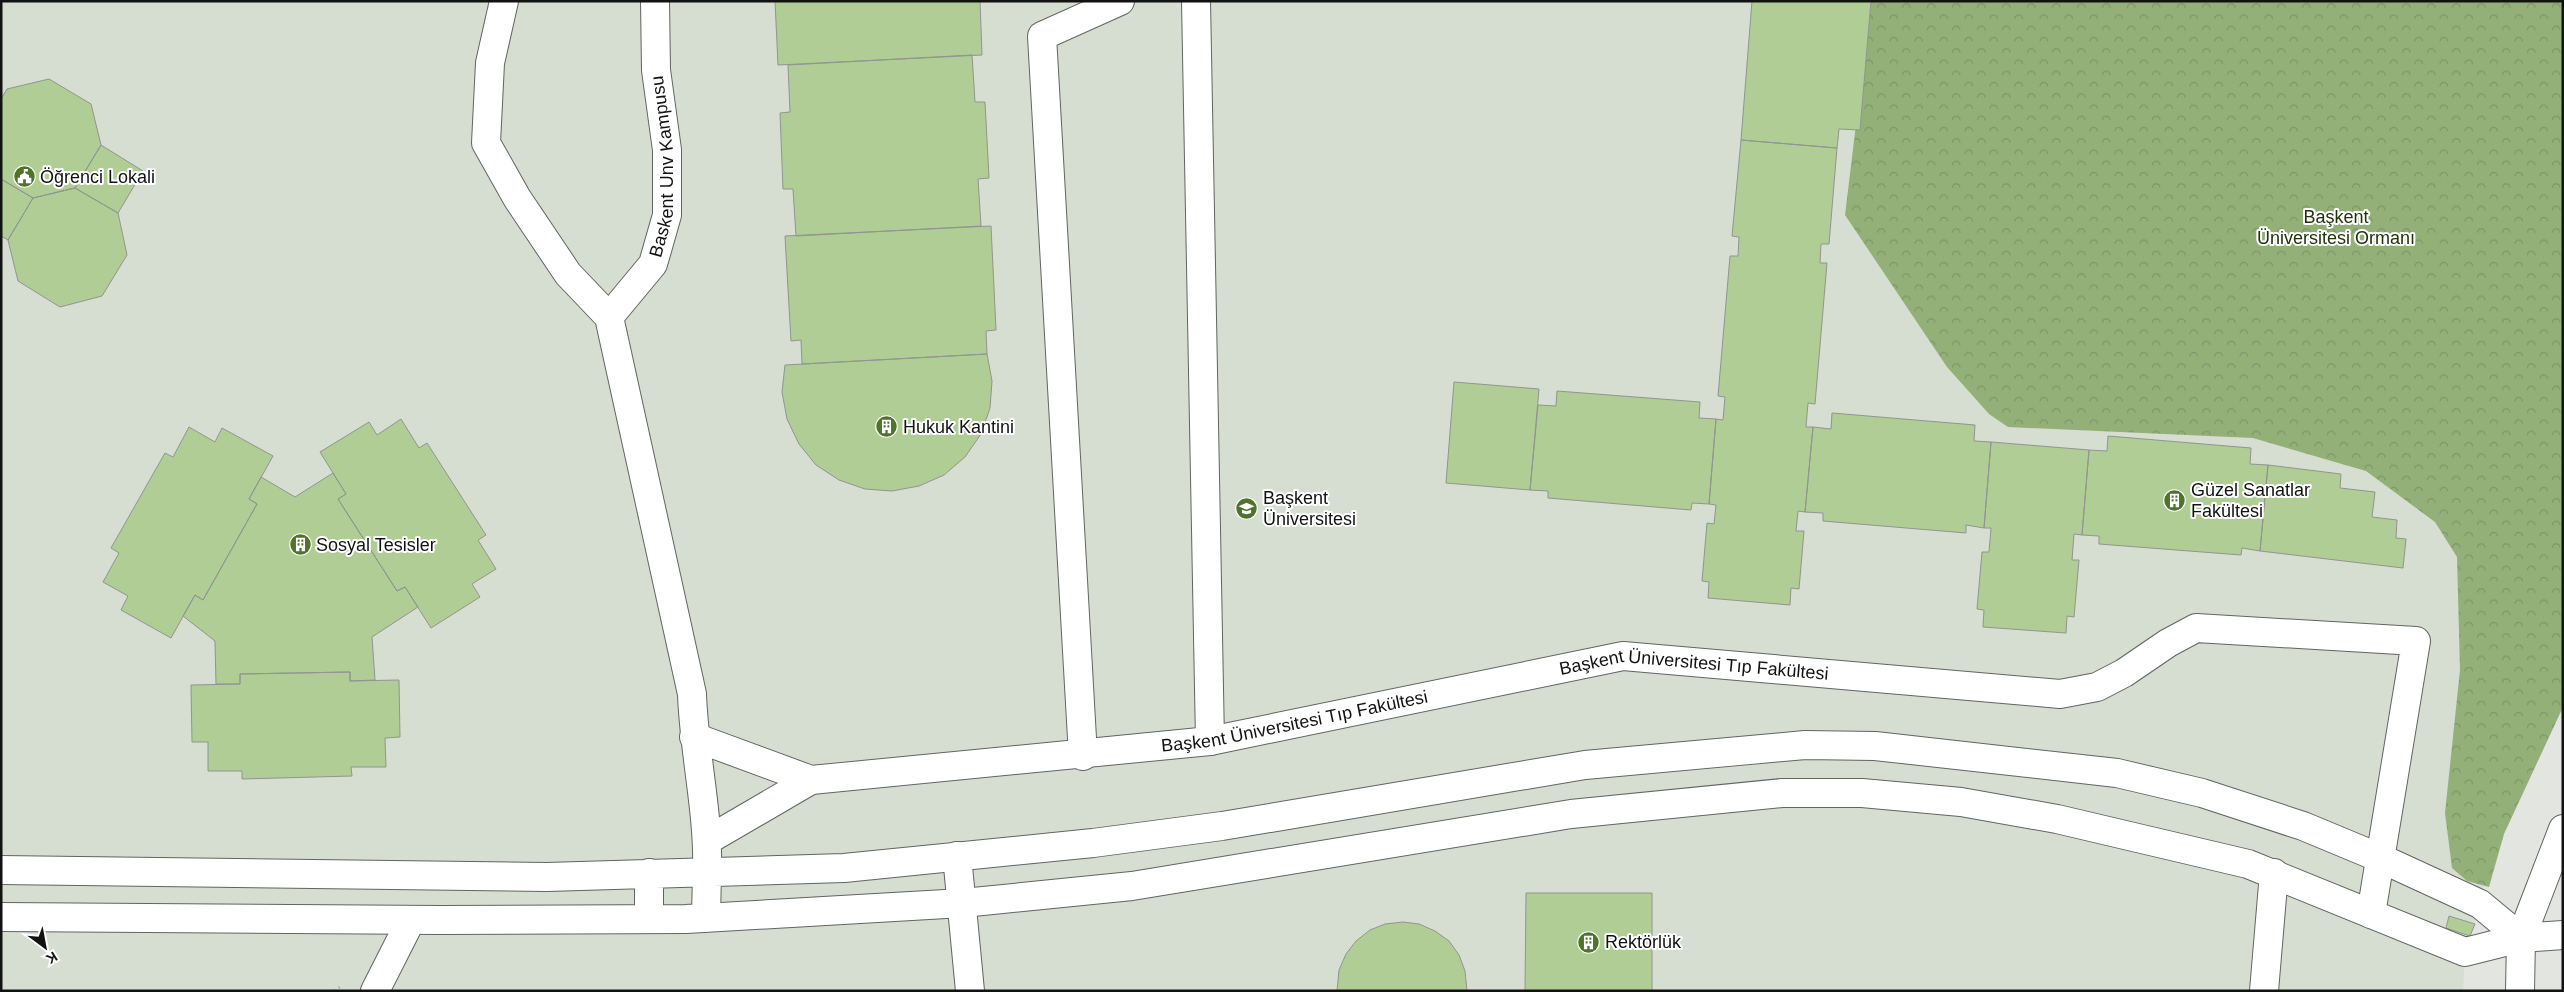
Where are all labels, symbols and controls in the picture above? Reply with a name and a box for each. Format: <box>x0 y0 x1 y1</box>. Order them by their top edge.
street label: Baskent Unv Kampusu <box>645 75 677 260</box>
public building icon: Öğrenci Lokali <box>12 165 36 189</box>
place label: Öğrenci Lokali <box>40 167 155 187</box>
park label: Başkent Üniversitesi Ormanı <box>2257 207 2415 248</box>
building icon: Hukuk Kantini <box>875 415 899 439</box>
place label: Hukuk Kantini <box>903 417 1014 437</box>
place label: Güzel Sanatlar Fakültesi <box>2191 480 2310 521</box>
place label: Başkent Üniversitesi <box>1263 488 1356 529</box>
building icon: Güzel Sanatlar Fakültesi <box>2163 488 2187 512</box>
school or university icon: Başkent Üniversitesi <box>1235 496 1259 520</box>
building icon: Sosyal Tesisler <box>288 533 312 557</box>
place label: Sosyal Tesisler <box>316 535 436 555</box>
street label: Başkent Üniversitesi Tıp Fakültesi <box>1558 646 1829 684</box>
street label: Başkent Üniversitesi Tıp Fakültesi <box>1160 686 1429 756</box>
north arrow <box>20 922 70 972</box>
building icon: Rektörlük <box>1577 930 1601 954</box>
place label: Rektörlük <box>1605 932 1682 952</box>
text: K <box>43 949 60 967</box>

